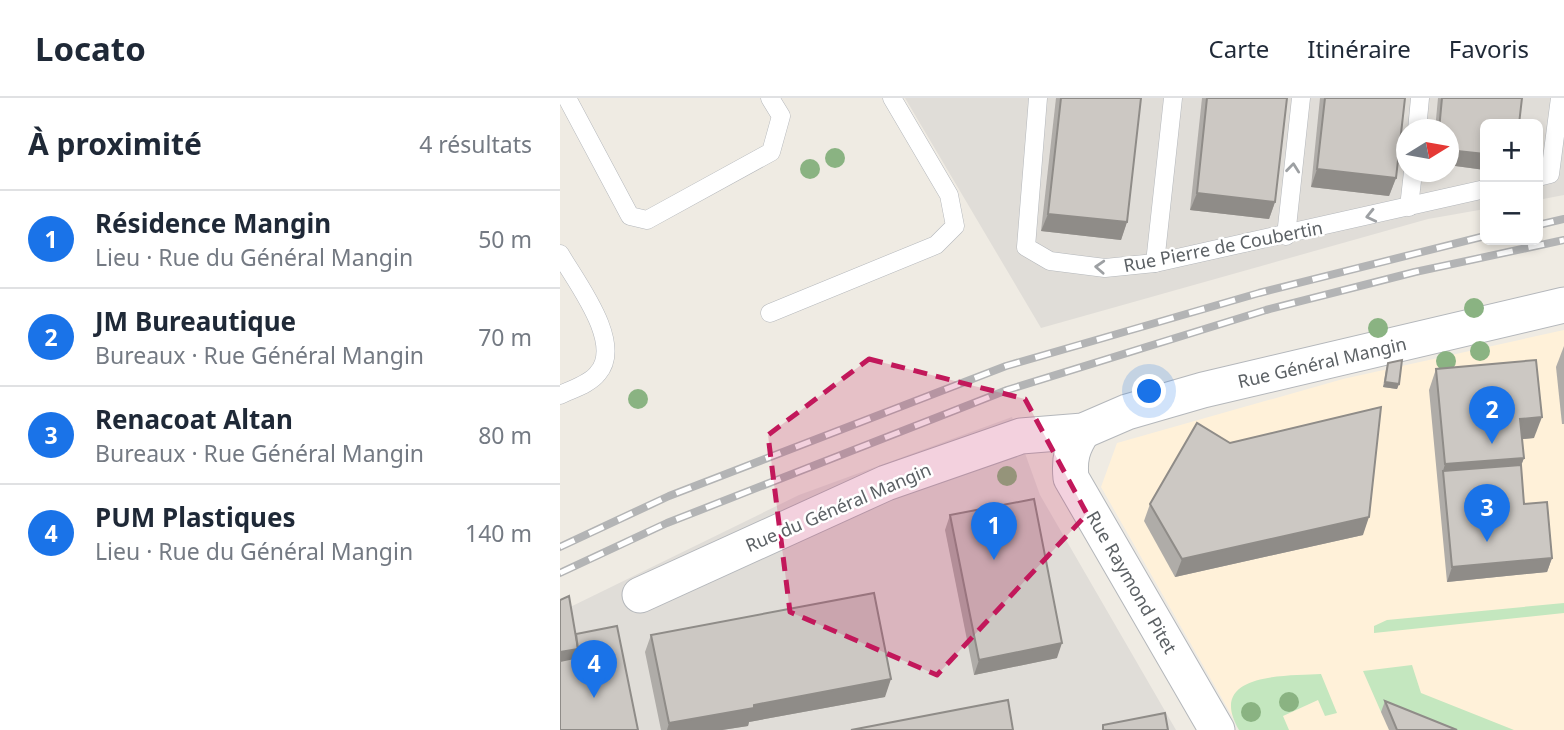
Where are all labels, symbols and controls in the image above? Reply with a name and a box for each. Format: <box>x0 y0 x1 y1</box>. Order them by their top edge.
text: Locato <box>35 26 146 71</box>
text: Carte <box>1209 32 1269 65</box>
text: Itinéraire <box>1307 32 1411 65</box>
text: Favoris <box>1449 32 1529 65</box>
north arrow <box>1396 119 1459 182</box>
map controls <box>1480 119 1543 245</box>
button: + <box>1480 119 1543 182</box>
text: À proximité <box>28 123 202 164</box>
text: 4 résultats <box>419 128 532 160</box>
one-way arrow <box>1285 162 1300 173</box>
button: − <box>1480 182 1543 245</box>
text: Résidence Mangin <box>95 205 331 241</box>
one-way arrow <box>1365 208 1377 222</box>
street label: Rue Pierre de Coubertin <box>1121 215 1325 277</box>
text: 1 <box>44 223 58 255</box>
text: 50 m <box>478 223 532 255</box>
text: Lieu · Rue du Général Mangin <box>95 241 413 273</box>
one-way arrow <box>1094 259 1105 274</box>
text: JM Bureautique <box>95 303 296 339</box>
text: 2 <box>44 321 58 353</box>
text: 70 m <box>478 321 532 353</box>
street label: Rue Général Mangin <box>1235 331 1409 393</box>
text: Bureaux · Rue Général Mangin <box>95 339 424 371</box>
your location <box>1132 374 1166 408</box>
pin: 2 <box>1469 386 1515 444</box>
text: Renacoat Altan <box>95 401 293 437</box>
text: 3 <box>44 419 58 451</box>
text: 80 m <box>478 419 532 451</box>
text: Bureaux · Rue Général Mangin <box>95 437 424 469</box>
street label: Rue du Général Mangin <box>742 457 934 557</box>
pin: 3 <box>1464 484 1510 542</box>
text: PUM Plastiques <box>95 499 296 535</box>
pin: 1 <box>971 502 1017 560</box>
street label: Rue Raymond Pitet <box>1081 506 1183 658</box>
text: 4 <box>44 517 58 549</box>
text: 140 m <box>465 517 532 549</box>
text: Lieu · Rue du Général Mangin <box>95 535 413 567</box>
pin: 4 <box>571 640 617 698</box>

